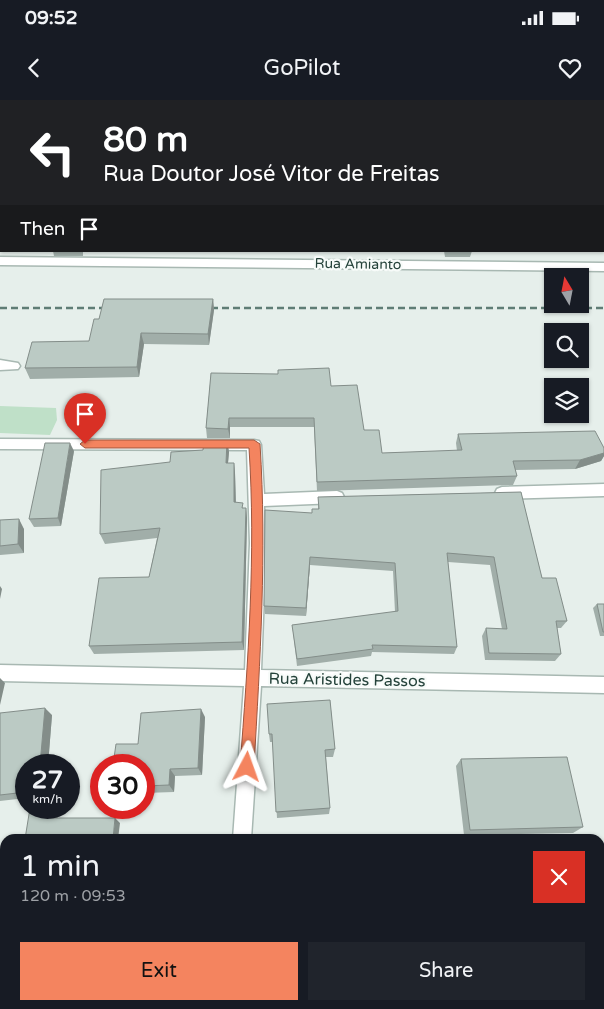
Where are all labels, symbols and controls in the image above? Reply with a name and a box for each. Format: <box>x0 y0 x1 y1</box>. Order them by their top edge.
text: 09:52 <box>25 7 78 29</box>
icon: back <box>20 54 48 82</box>
icon: heart <box>556 54 584 82</box>
text: GoPilot <box>264 55 340 81</box>
text: 80 m <box>103 119 188 161</box>
icon: left <box>20 120 85 185</box>
text: Rua Doutor José Vitor de Freitas <box>103 161 440 187</box>
icon: arrive <box>75 215 103 243</box>
text: Then <box>20 218 65 240</box>
street label: Rua Amianto <box>315 255 401 273</box>
north arrow <box>544 268 589 312</box>
map controls <box>544 268 589 423</box>
button: search <box>544 323 589 368</box>
button: layers <box>544 378 589 423</box>
pin <box>64 393 106 444</box>
icon: arrive <box>71 400 99 428</box>
street label: Rua Aristides Passos <box>268 669 426 691</box>
position arrow <box>220 740 272 792</box>
speed limit sign: 30 <box>90 754 155 819</box>
text: 27 <box>32 765 63 795</box>
text: km/h <box>32 792 63 806</box>
text: 1 min <box>20 848 100 885</box>
button: close <box>533 851 585 903</box>
text: 120 m · 09:53 <box>20 886 126 906</box>
button: Exit <box>20 942 298 1000</box>
button: Share <box>308 942 585 1000</box>

